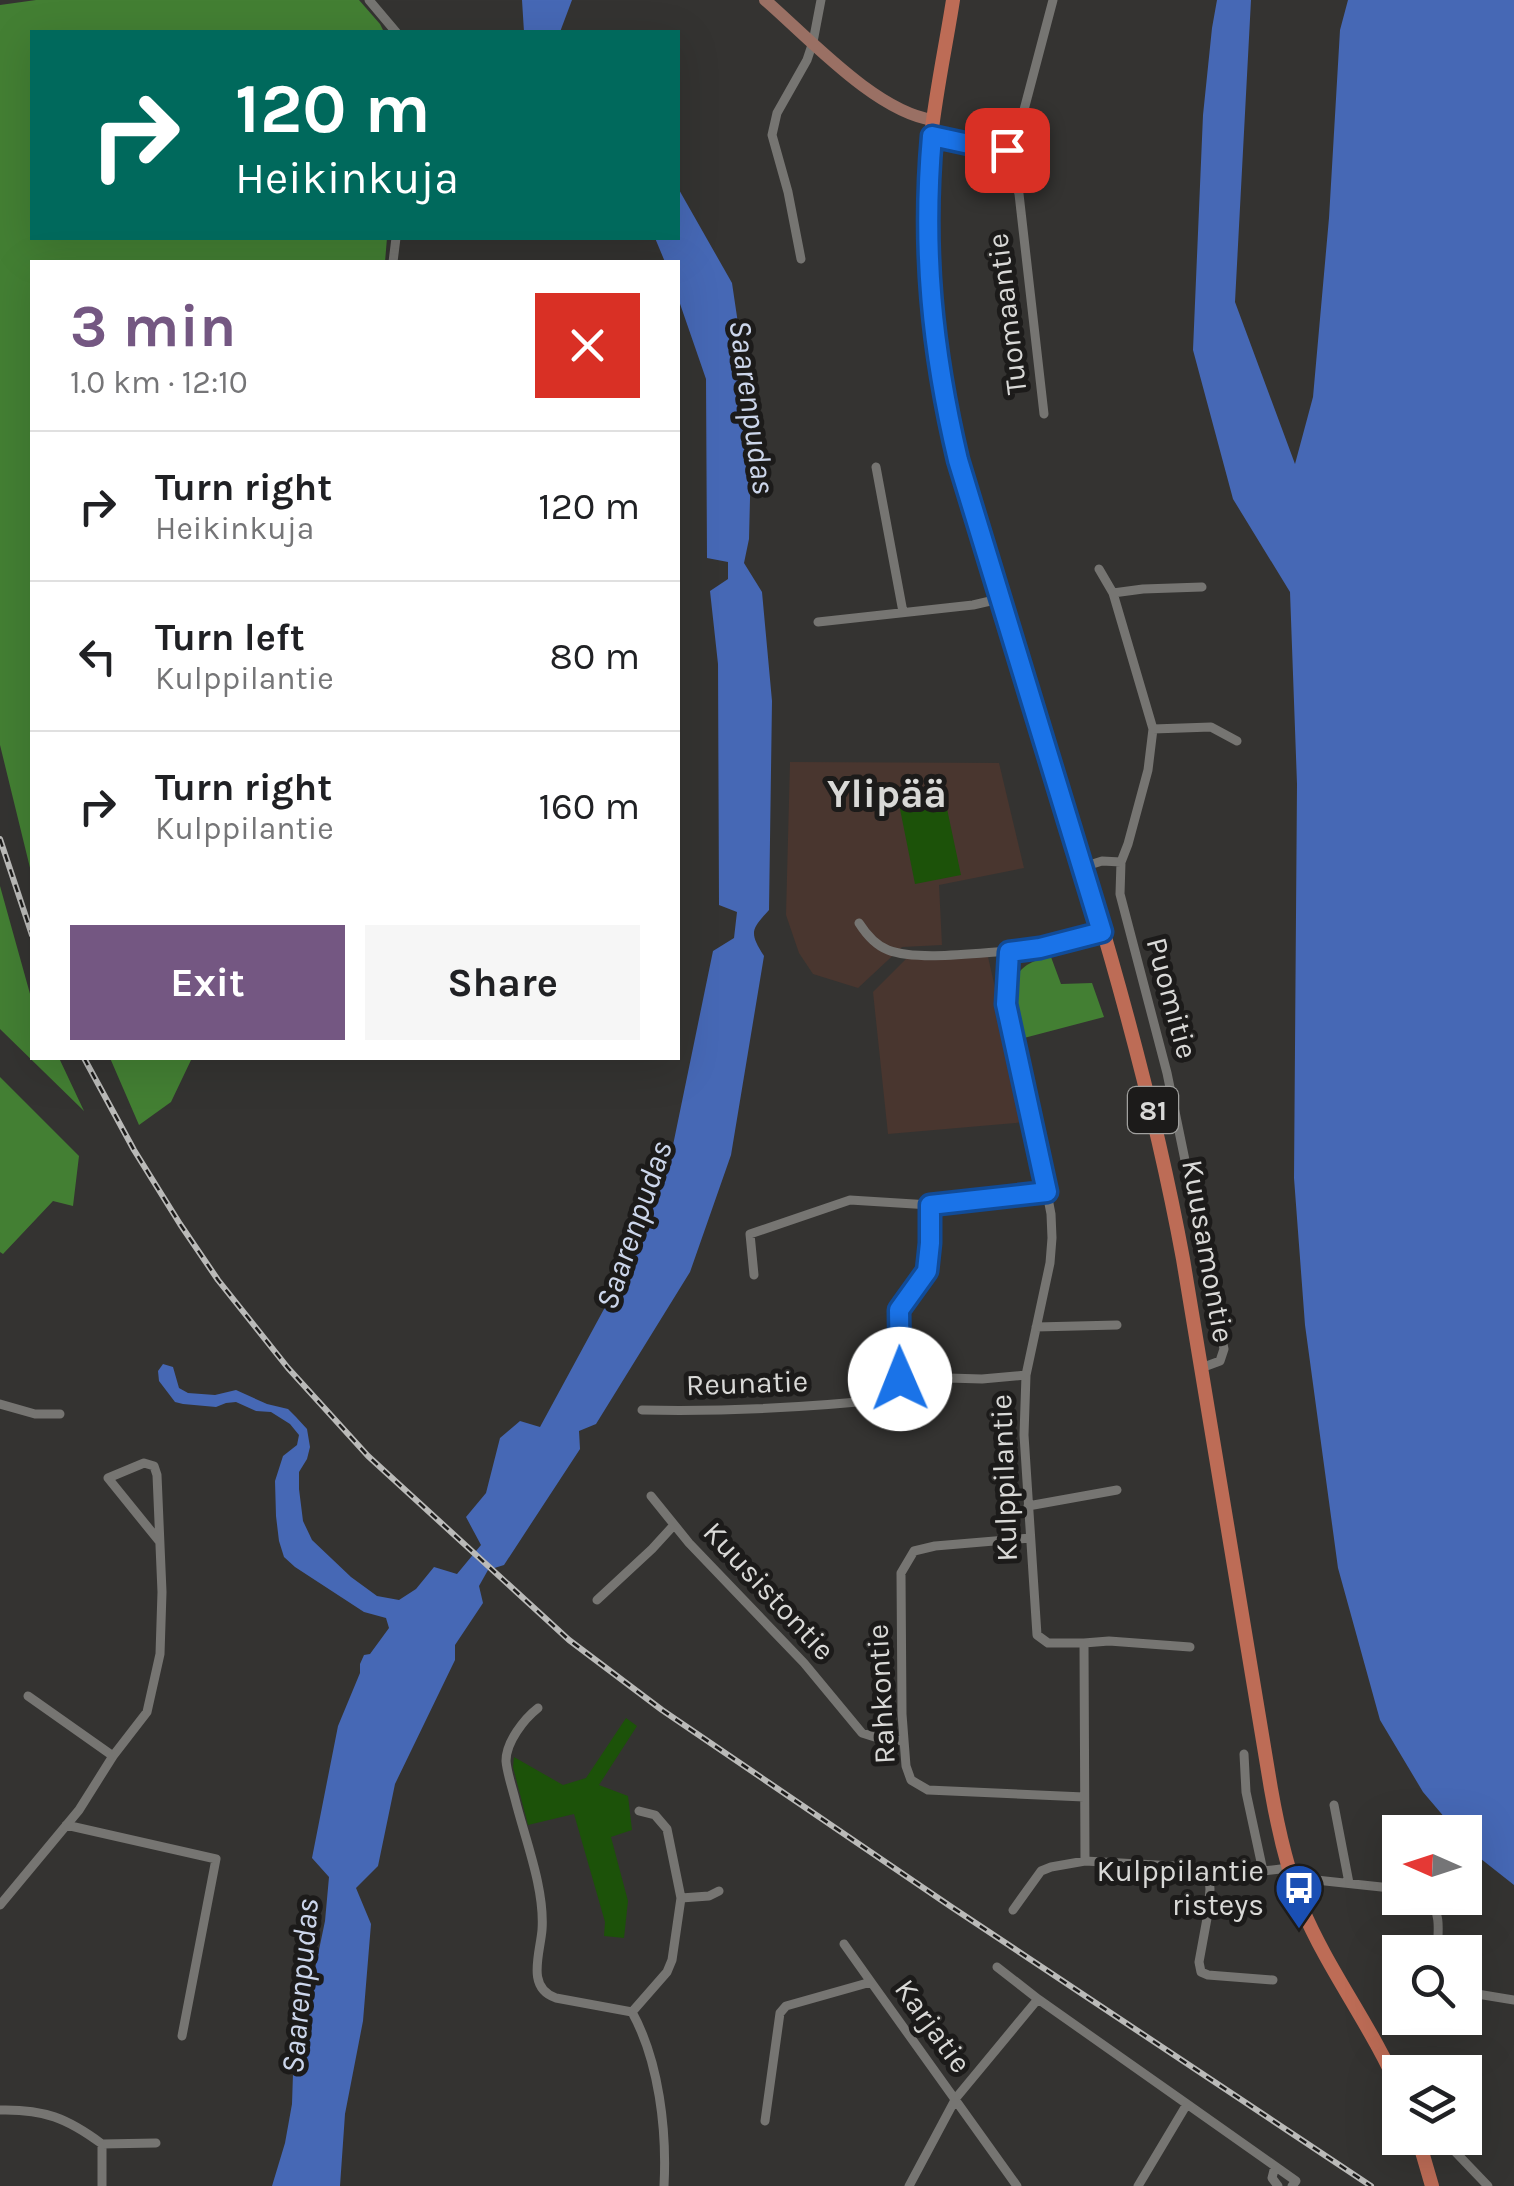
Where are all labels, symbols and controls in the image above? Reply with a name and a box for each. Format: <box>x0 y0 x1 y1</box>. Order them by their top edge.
text: 120 m <box>235 68 431 150</box>
icon: right <box>70 70 200 200</box>
pin <box>965 108 1050 193</box>
icon: arrive <box>980 123 1035 178</box>
text: Heikinkuja <box>235 152 459 204</box>
street label: Tuomaantie <box>979 231 1035 397</box>
text: 3 min <box>70 291 237 361</box>
button: close <box>535 293 640 398</box>
water label: Saarenpudas <box>721 317 783 497</box>
text: 1.0 km · 12:10 <box>70 364 248 401</box>
text: Turn right <box>155 465 332 510</box>
icon: right <box>70 479 125 534</box>
text: 120 m <box>538 484 640 529</box>
text: Heikinkuja <box>155 510 314 547</box>
text: Turn left <box>155 615 305 660</box>
icon: left <box>70 629 125 684</box>
text: 80 m <box>550 634 640 679</box>
text: Kulppilantie <box>155 660 334 697</box>
text: Turn right <box>155 765 332 810</box>
district label: Ylipää <box>827 770 947 817</box>
icon: right <box>70 779 125 834</box>
text: 160 m <box>539 784 640 829</box>
text: Kulppilantie <box>155 810 334 847</box>
button: Exit <box>70 925 345 1040</box>
button: Share <box>365 925 640 1040</box>
street label: Puomitie <box>1139 934 1205 1062</box>
road number: 81 <box>1128 1087 1178 1133</box>
water label: Saarenpudas <box>588 1136 680 1314</box>
street label: Kuusamontie <box>1174 1157 1242 1345</box>
position arrow <box>848 1327 952 1431</box>
street label: Reunatie <box>685 1363 809 1403</box>
street label: Kulppilantie <box>983 1394 1025 1562</box>
street label: Kuusistontie <box>696 1514 842 1668</box>
street label: Rahkontie <box>859 1623 903 1765</box>
north arrow <box>1382 1815 1482 1915</box>
map controls <box>1382 1815 1482 2155</box>
place label: Kulppilantie risteys <box>1097 1853 1264 1923</box>
bus stop icon: Kulppilantie risteys <box>1273 1862 1325 1930</box>
water label: Saarenpudas <box>274 1897 326 2075</box>
button: search <box>1382 1935 1482 2035</box>
street label: Karjatie <box>887 1972 979 2080</box>
button: layers <box>1382 2055 1482 2155</box>

